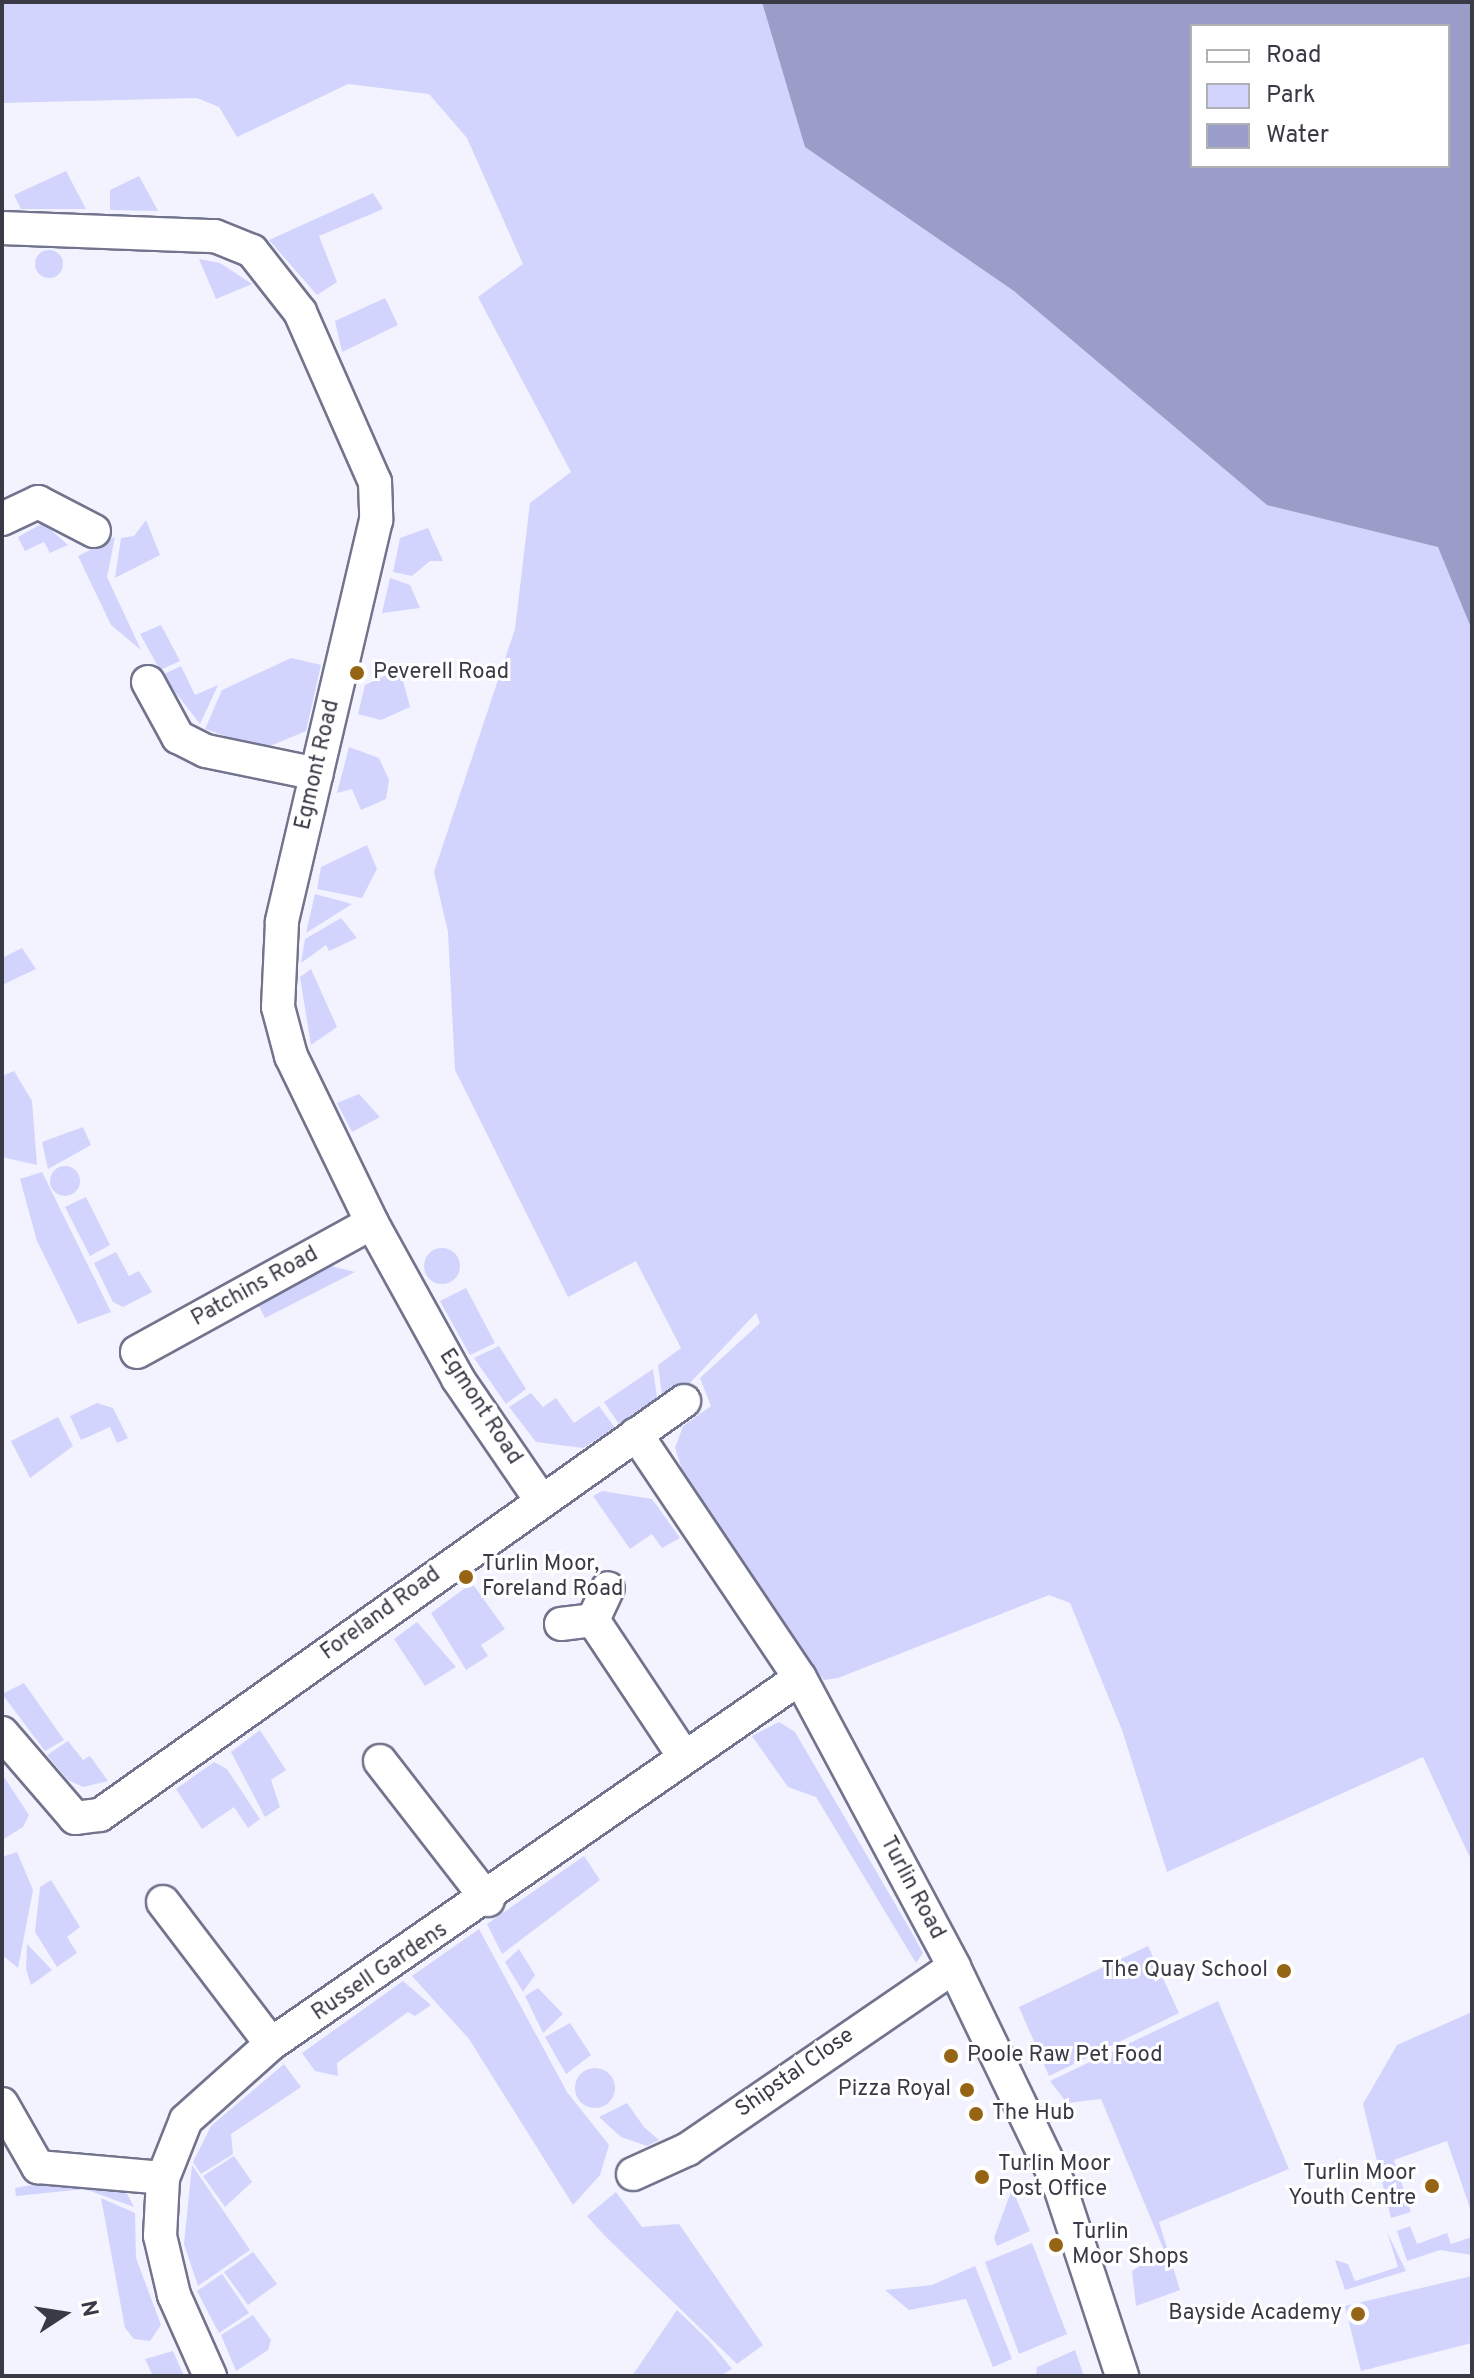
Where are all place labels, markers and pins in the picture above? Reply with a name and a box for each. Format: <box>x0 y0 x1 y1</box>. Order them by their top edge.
place label: Peverell Road <box>373 660 509 686</box>
marker: Peverell Road <box>348 664 366 682</box>
place label: Turlin Moor, Foreland Road <box>482 1551 623 1602</box>
marker: Turlin Moor, Foreland Road <box>457 1568 475 1586</box>
place label: The Quay School <box>1101 1958 1268 1984</box>
marker: The Quay School <box>1275 1962 1293 1980</box>
place label: Poole Raw Pet Food <box>967 2043 1163 2069</box>
marker: Poole Raw Pet Food <box>942 2047 960 2065</box>
place label: Pizza Royal <box>838 2077 951 2103</box>
marker: Pizza Royal <box>958 2081 976 2099</box>
place label: The Hub <box>992 2101 1075 2127</box>
marker: The Hub <box>967 2105 985 2123</box>
place label: Turlin Moor Post Office <box>998 2151 1111 2202</box>
place label: Turlin Moor Youth Centre <box>1288 2160 1416 2212</box>
marker: Turlin Moor Post Office <box>973 2168 991 2186</box>
marker: Turlin Moor Youth Centre <box>1423 2177 1441 2195</box>
place label: Turlin Moor Shops <box>1072 2219 1189 2270</box>
marker: Turlin Moor Shops <box>1047 2236 1065 2254</box>
place label: Bayside Academy <box>1167 2301 1342 2327</box>
marker: Bayside Academy <box>1349 2305 1367 2323</box>

